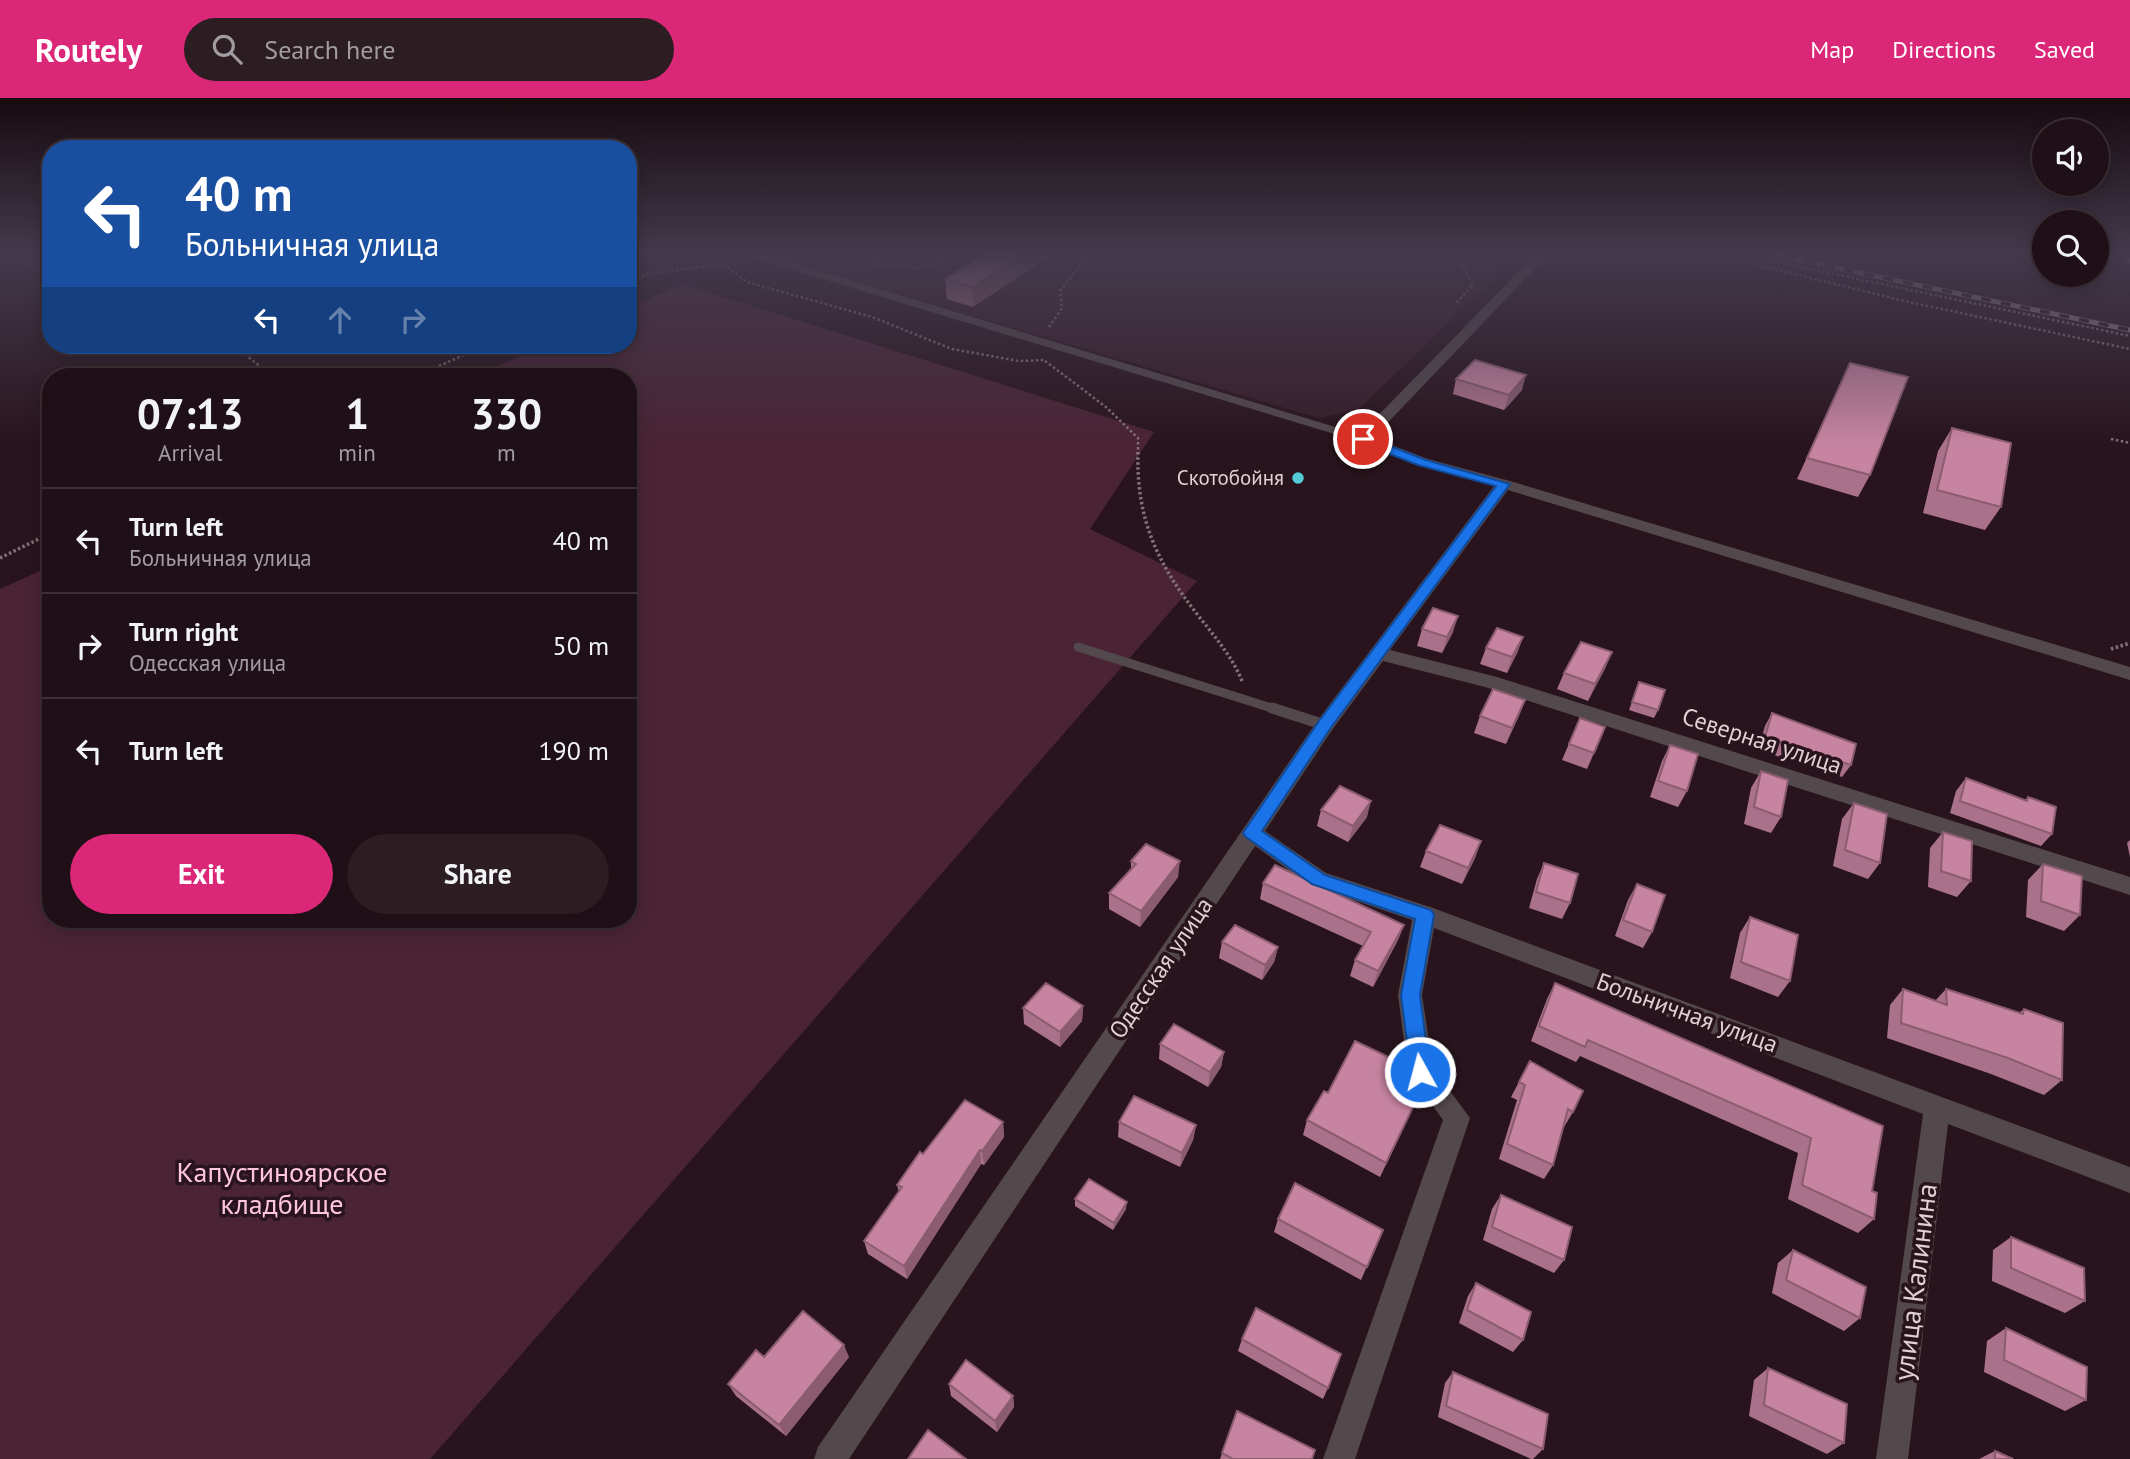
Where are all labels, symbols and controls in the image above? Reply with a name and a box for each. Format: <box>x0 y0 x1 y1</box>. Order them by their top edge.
search box <box>184 18 674 81</box>
text: Routely <box>35 28 142 71</box>
icon: search <box>208 30 246 68</box>
text: Search here <box>264 33 395 66</box>
text: Map <box>1810 34 1854 65</box>
text: Directions <box>1892 34 1996 65</box>
text: Saved <box>2034 34 2095 65</box>
map controls <box>2032 119 2109 287</box>
button: sound <box>2032 119 2109 196</box>
text: 40 m <box>185 161 292 225</box>
icon: left <box>70 168 161 259</box>
button: search <box>2032 210 2109 287</box>
text: Больничная улица <box>185 223 439 265</box>
icon: left <box>248 301 286 339</box>
icon: ahead <box>321 301 359 339</box>
icon: right <box>394 301 432 339</box>
text: 07:13 <box>137 386 243 441</box>
text: 1 <box>345 386 369 441</box>
text: 330 <box>471 386 542 441</box>
pin <box>1333 409 1393 469</box>
icon: arrive <box>1344 420 1382 458</box>
text: Arrival <box>158 438 222 467</box>
text: min <box>338 438 376 467</box>
text: m <box>497 438 516 467</box>
place label: Скотобойня <box>1177 464 1284 491</box>
marker: Скотобойня <box>1290 470 1306 486</box>
text: Turn left <box>129 510 223 543</box>
icon: left <box>70 522 108 560</box>
text: 40 m <box>553 524 609 557</box>
text: Больничная улица <box>129 543 312 572</box>
text: Turn right <box>129 615 238 648</box>
icon: right <box>70 627 108 665</box>
text: 50 m <box>553 629 609 662</box>
text: Одесская улица <box>129 648 286 677</box>
street label: Северная улица <box>1678 700 1846 781</box>
icon: left <box>70 732 108 770</box>
text: Turn left <box>129 734 223 767</box>
text: 190 m <box>538 734 609 767</box>
button: Exit <box>70 834 333 914</box>
button: Share <box>347 834 609 914</box>
street label: Одесская улица <box>1102 891 1219 1044</box>
street label: Больничная улица <box>1592 965 1782 1060</box>
position arrow <box>1383 1035 1457 1109</box>
park label: Капустиноярское кладбище <box>177 1153 387 1222</box>
street label: улица Калинина <box>1884 1181 1945 1383</box>

